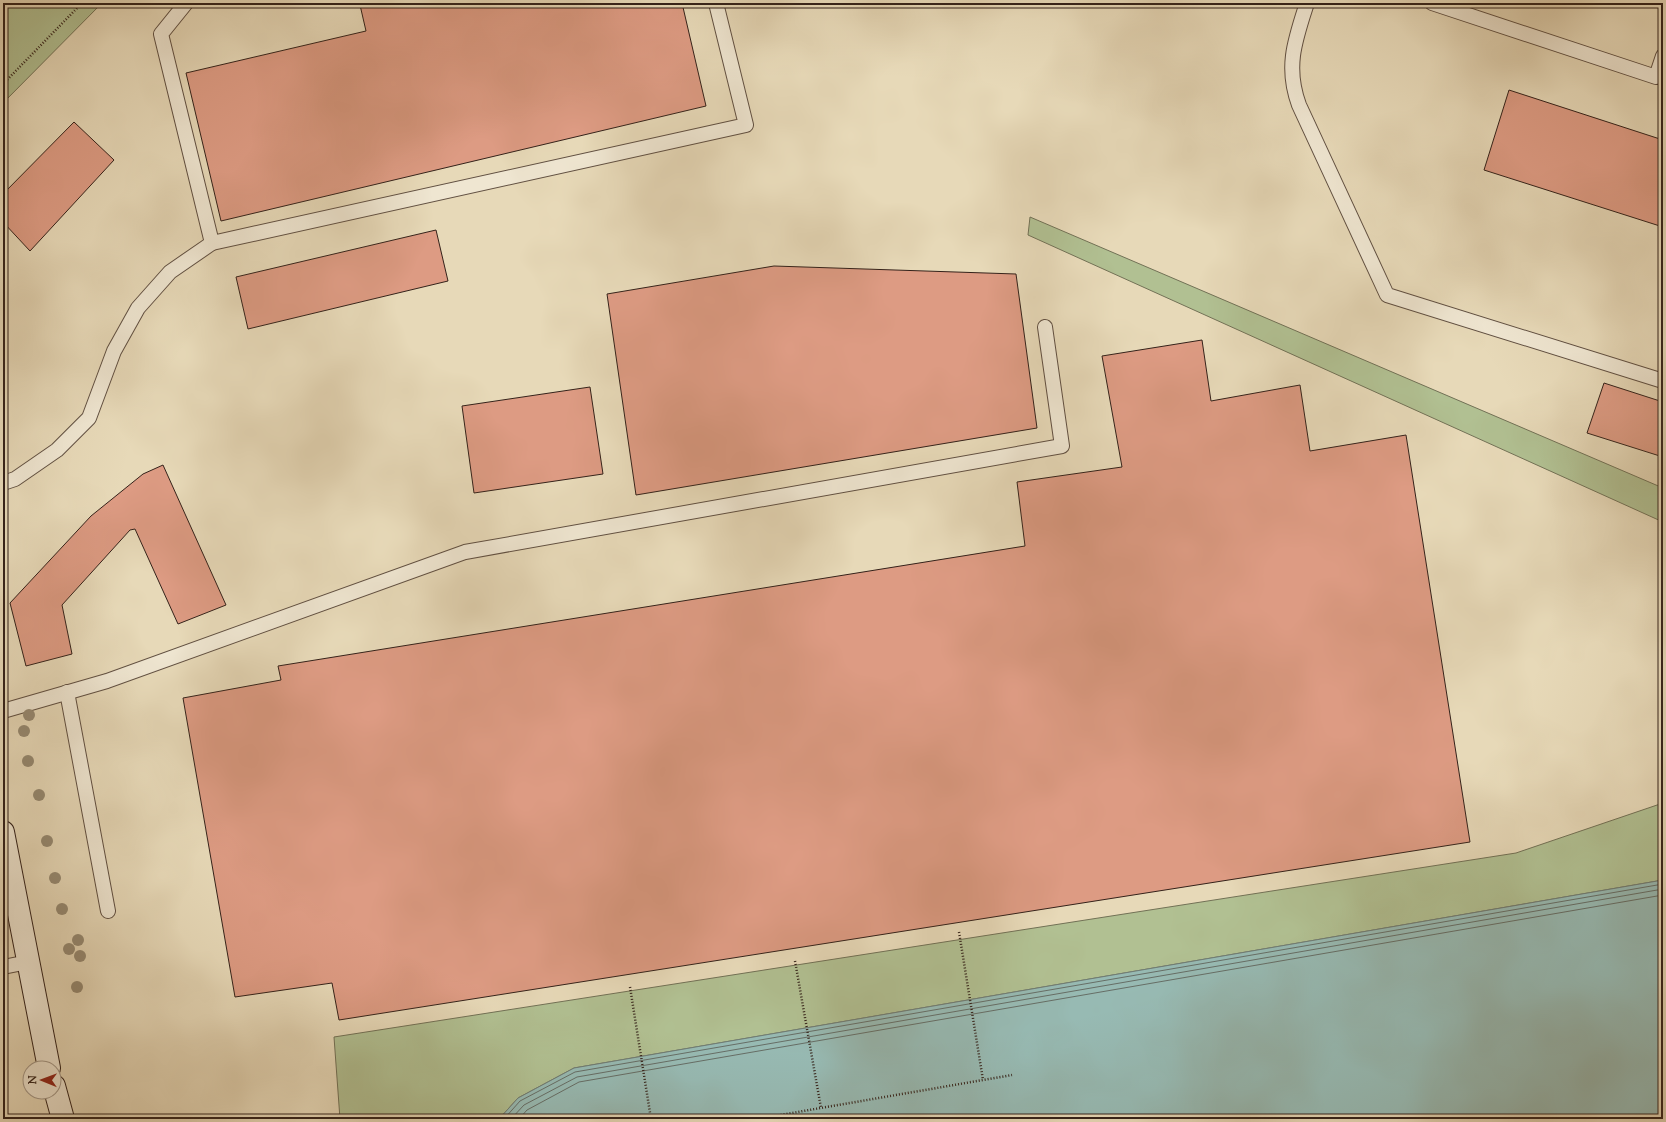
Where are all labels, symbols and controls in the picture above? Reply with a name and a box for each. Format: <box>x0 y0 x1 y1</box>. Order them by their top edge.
north arrow <box>22 1060 62 1100</box>
text: N <box>25 1075 41 1085</box>

